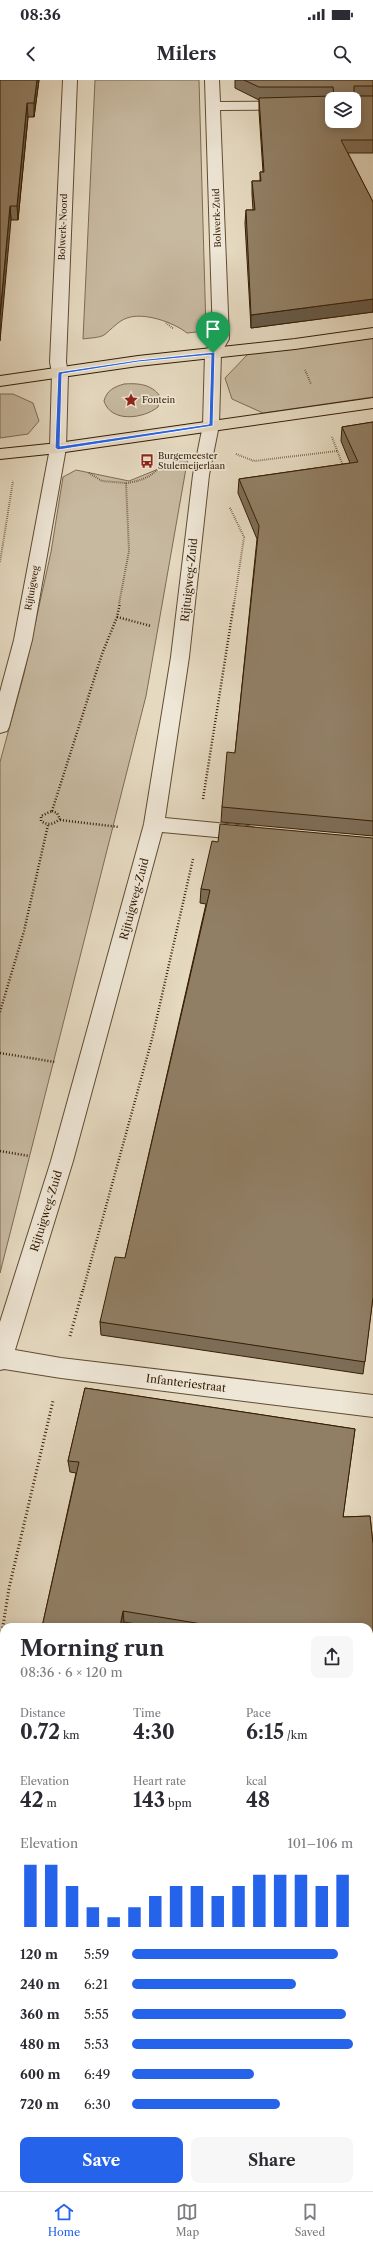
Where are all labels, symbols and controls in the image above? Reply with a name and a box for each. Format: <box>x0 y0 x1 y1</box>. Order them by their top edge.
text: 08:36 <box>20 5 61 24</box>
icon: back <box>20 43 42 65</box>
text: Milers <box>157 43 216 65</box>
icon: search <box>331 43 353 65</box>
map controls <box>325 92 361 128</box>
button: layers <box>325 92 361 128</box>
street label: Bolwerk-Zuid <box>210 188 223 248</box>
street label: Bolwerk-Noord <box>56 193 69 261</box>
pin <box>196 312 230 353</box>
icon: arrive <box>202 318 224 340</box>
place icon: Fontein <box>123 392 139 408</box>
place label: Fontein <box>142 394 176 405</box>
place label: Burgemeester Stulemeijerlaan <box>158 450 226 471</box>
bus stop icon: Burgemeester Stulemeijerlaan <box>139 453 155 469</box>
street label: Rijtuigweg-Zuid <box>178 537 200 623</box>
street label: Rijtuigweg <box>22 565 41 611</box>
street label: Rijtuigweg-Zuid <box>116 856 152 941</box>
street label: Rijtuigweg-Zuid <box>27 1168 65 1253</box>
street label: Infanteriestraat <box>145 1371 227 1395</box>
text: Morning run <box>20 1635 164 1662</box>
button: share <box>311 1636 353 1678</box>
text: 08:36 · 6 × 120 m <box>20 1664 123 1680</box>
text: Distance <box>20 1706 66 1720</box>
text: Time <box>133 1706 161 1720</box>
text: Pace <box>246 1706 271 1720</box>
text: 0.72 <box>20 1720 60 1744</box>
text: 4:30 <box>133 1720 175 1744</box>
text: 6:15 <box>246 1720 284 1744</box>
text: km <box>60 1728 80 1742</box>
text: /km <box>284 1728 307 1742</box>
text: Elevation <box>20 1774 69 1788</box>
text: Heart rate <box>133 1774 186 1788</box>
text: kcal <box>246 1774 267 1788</box>
text: 42 <box>20 1788 44 1812</box>
text: 143 <box>133 1788 165 1812</box>
text: 48 <box>246 1788 270 1812</box>
text: m <box>44 1796 57 1810</box>
text: bpm <box>165 1796 192 1810</box>
text: Elevation <box>20 1835 78 1851</box>
text: 101–106 m <box>287 1835 353 1851</box>
text: 120 m <box>20 1946 58 1962</box>
text: 5:59 <box>84 1946 109 1962</box>
text: 240 m <box>20 1976 60 1992</box>
text: 6:21 <box>84 1976 108 1992</box>
text: 360 m <box>20 2006 60 2022</box>
text: 5:55 <box>84 2006 109 2022</box>
text: 480 m <box>20 2036 60 2052</box>
text: 5:53 <box>84 2036 109 2052</box>
text: 600 m <box>20 2066 61 2082</box>
text: 6:49 <box>84 2066 110 2082</box>
text: 720 m <box>20 2096 59 2112</box>
text: 6:30 <box>84 2096 111 2112</box>
button: Save <box>20 2137 183 2183</box>
button: Share <box>191 2137 353 2183</box>
tab: Home <box>48 2201 80 2239</box>
tab: Map <box>176 2201 199 2239</box>
tab: Saved <box>295 2201 325 2239</box>

